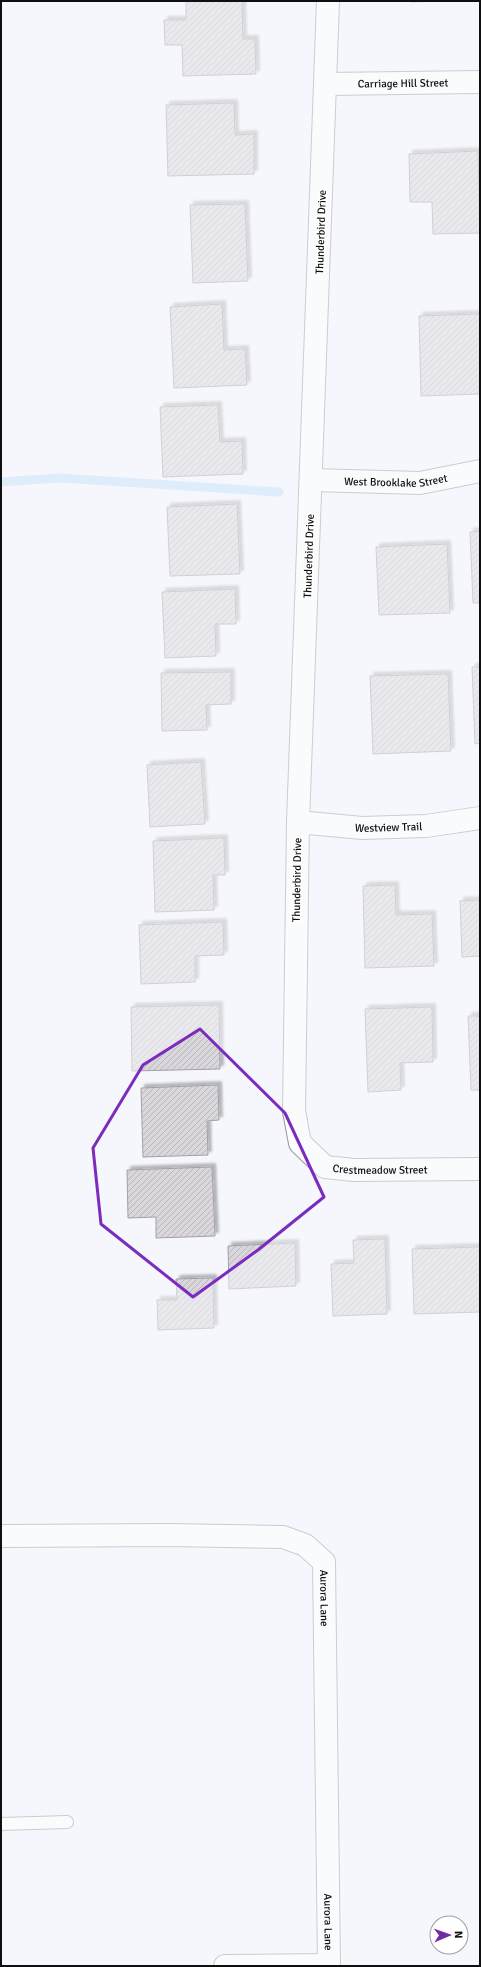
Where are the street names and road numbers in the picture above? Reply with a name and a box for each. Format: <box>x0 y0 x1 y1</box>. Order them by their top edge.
street label: Carriage Hill Street <box>358 76 449 90</box>
street label: Thunderbird Drive <box>313 190 329 274</box>
street label: West Brooklake Street <box>344 471 449 490</box>
street label: Thunderbird Drive <box>301 514 317 598</box>
street label: Westview Trail <box>354 820 423 835</box>
street label: Thunderbird Drive <box>290 838 304 922</box>
street label: Crestmeadow Street <box>332 1161 428 1177</box>
street label: Aurora Lane <box>318 1570 331 1627</box>
street label: Aurora Lane <box>322 1893 335 1951</box>

